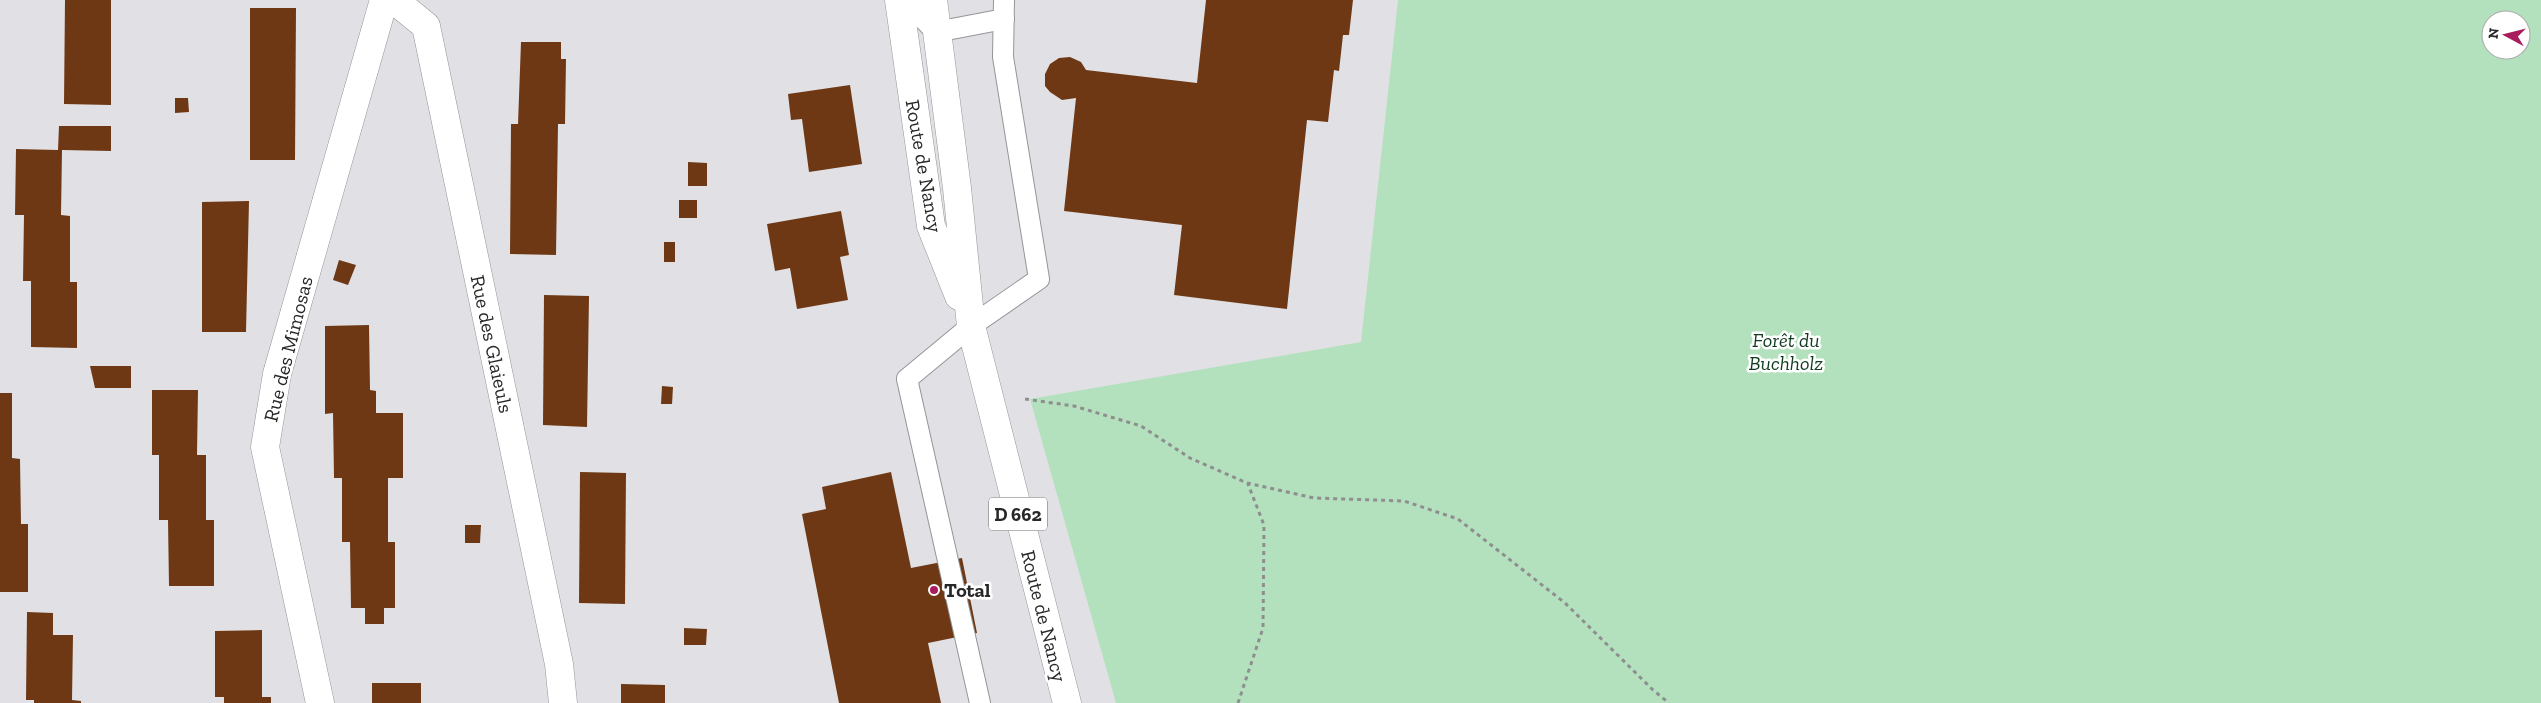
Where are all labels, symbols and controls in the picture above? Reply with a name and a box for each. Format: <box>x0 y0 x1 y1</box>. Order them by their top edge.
north arrow <box>2481 10 2531 60</box>
text: N <box>2485 27 2503 40</box>
street label: Route de Nancy <box>900 98 948 235</box>
street label: Rue des Glaieuls <box>466 273 518 415</box>
street label: Rue des Mimosas <box>258 274 318 424</box>
park label: Forêt du Buchholz <box>1749 328 1823 375</box>
road number: D 662 <box>989 498 1047 530</box>
street label: Route de Nancy <box>1016 548 1072 685</box>
place label: Total <box>944 578 991 602</box>
marker: Total <box>928 584 940 596</box>

